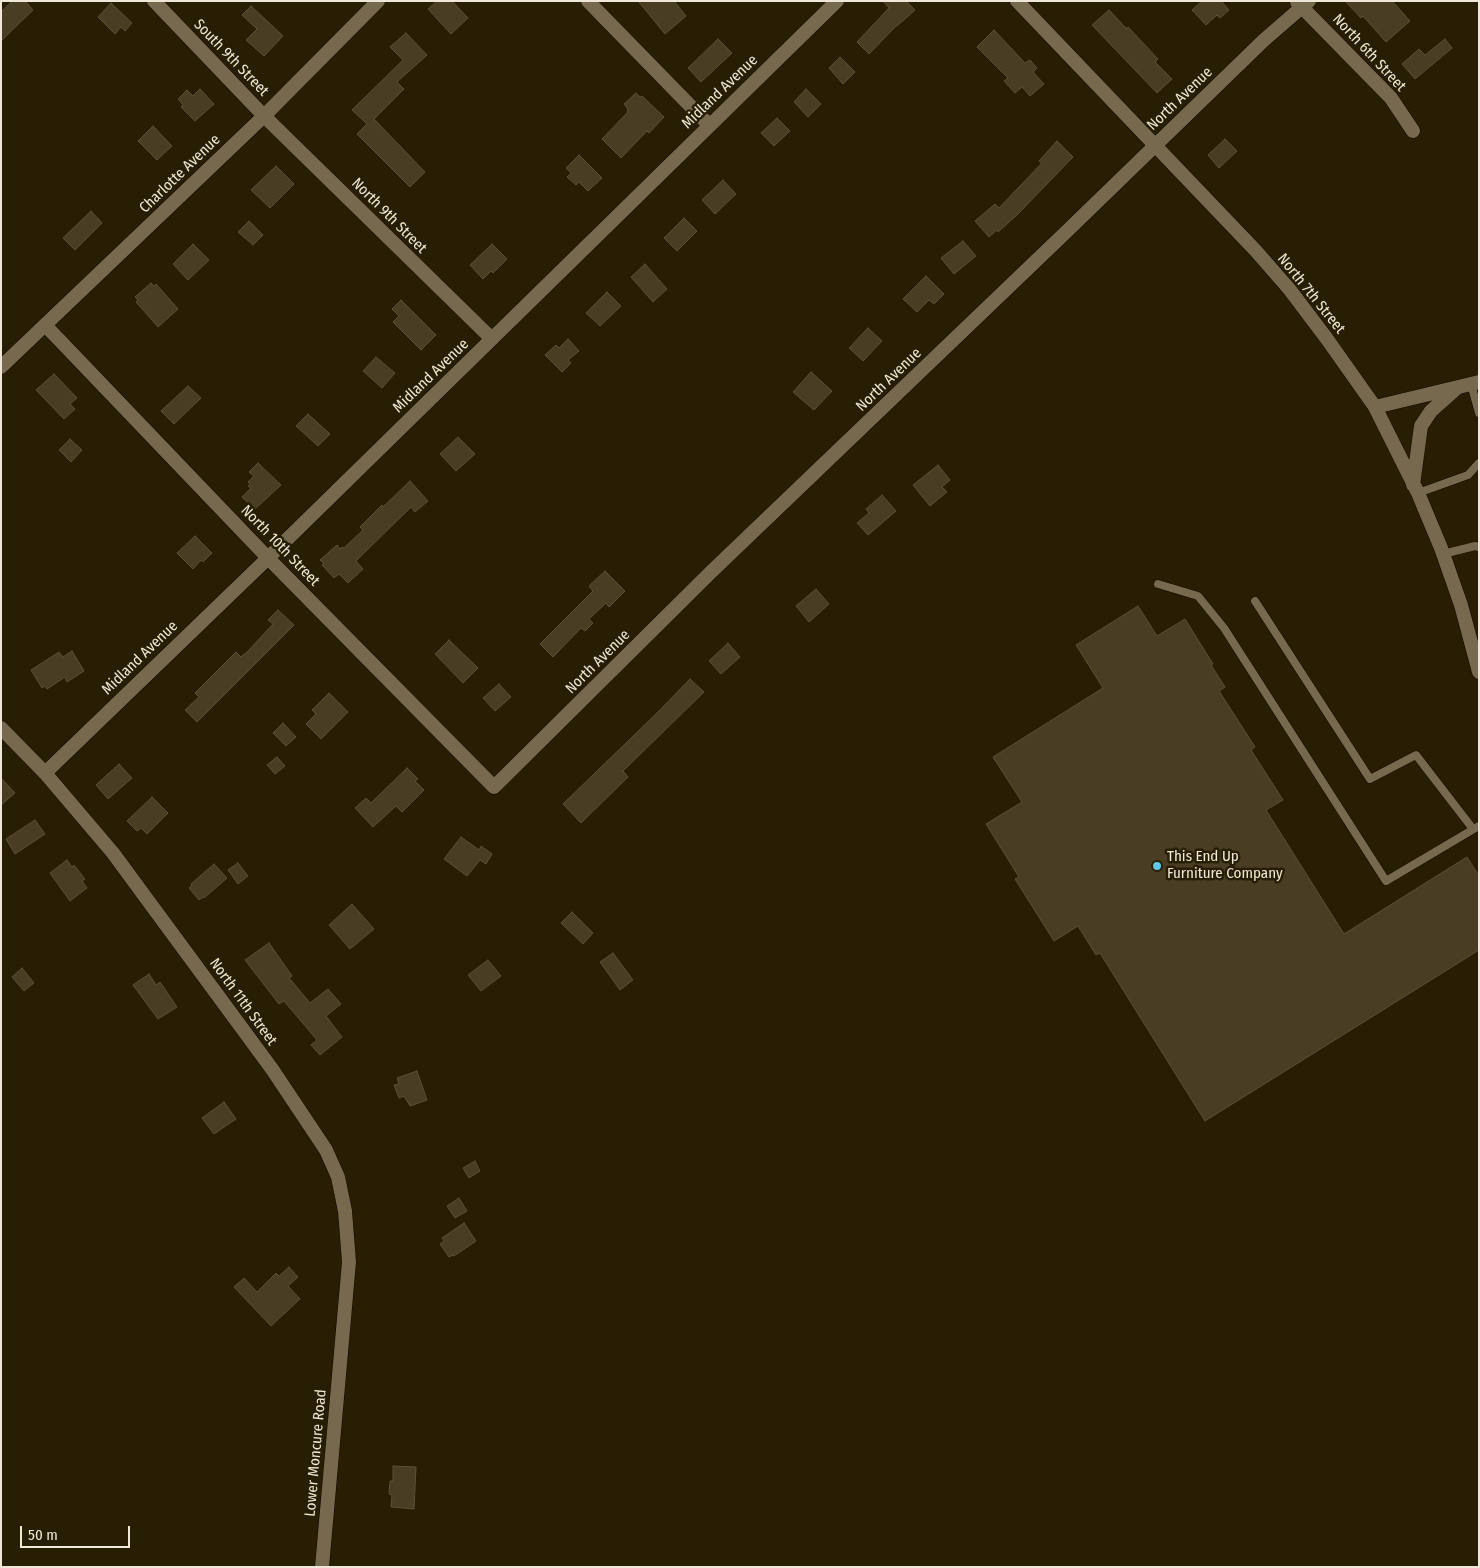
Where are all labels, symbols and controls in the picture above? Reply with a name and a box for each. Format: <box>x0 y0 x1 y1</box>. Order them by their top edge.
street label: North 6th Street <box>1329 11 1409 95</box>
street label: South 9th Street <box>190 16 272 100</box>
street label: Midland Avenue <box>678 51 762 133</box>
street label: North Avenue <box>1144 63 1216 135</box>
street label: Charlotte Avenue <box>136 131 224 217</box>
street label: North 9th Street <box>348 175 430 257</box>
street label: North 7th Street <box>1273 250 1349 338</box>
street label: Midland Avenue <box>389 335 473 417</box>
street label: North Avenue <box>853 344 925 416</box>
street label: North 10th Street <box>237 502 323 590</box>
street label: Midland Avenue <box>98 617 182 699</box>
street label: North Avenue <box>562 626 634 698</box>
place label: This End Up Furniture Company <box>1167 848 1283 883</box>
marker: This End Up Furniture Company <box>1151 860 1163 872</box>
street label: North 11th Street <box>205 955 281 1049</box>
street label: Lower Moncure Road <box>301 1389 331 1517</box>
scale bar <box>22 1516 132 1548</box>
text: 50 m <box>28 1526 58 1544</box>

